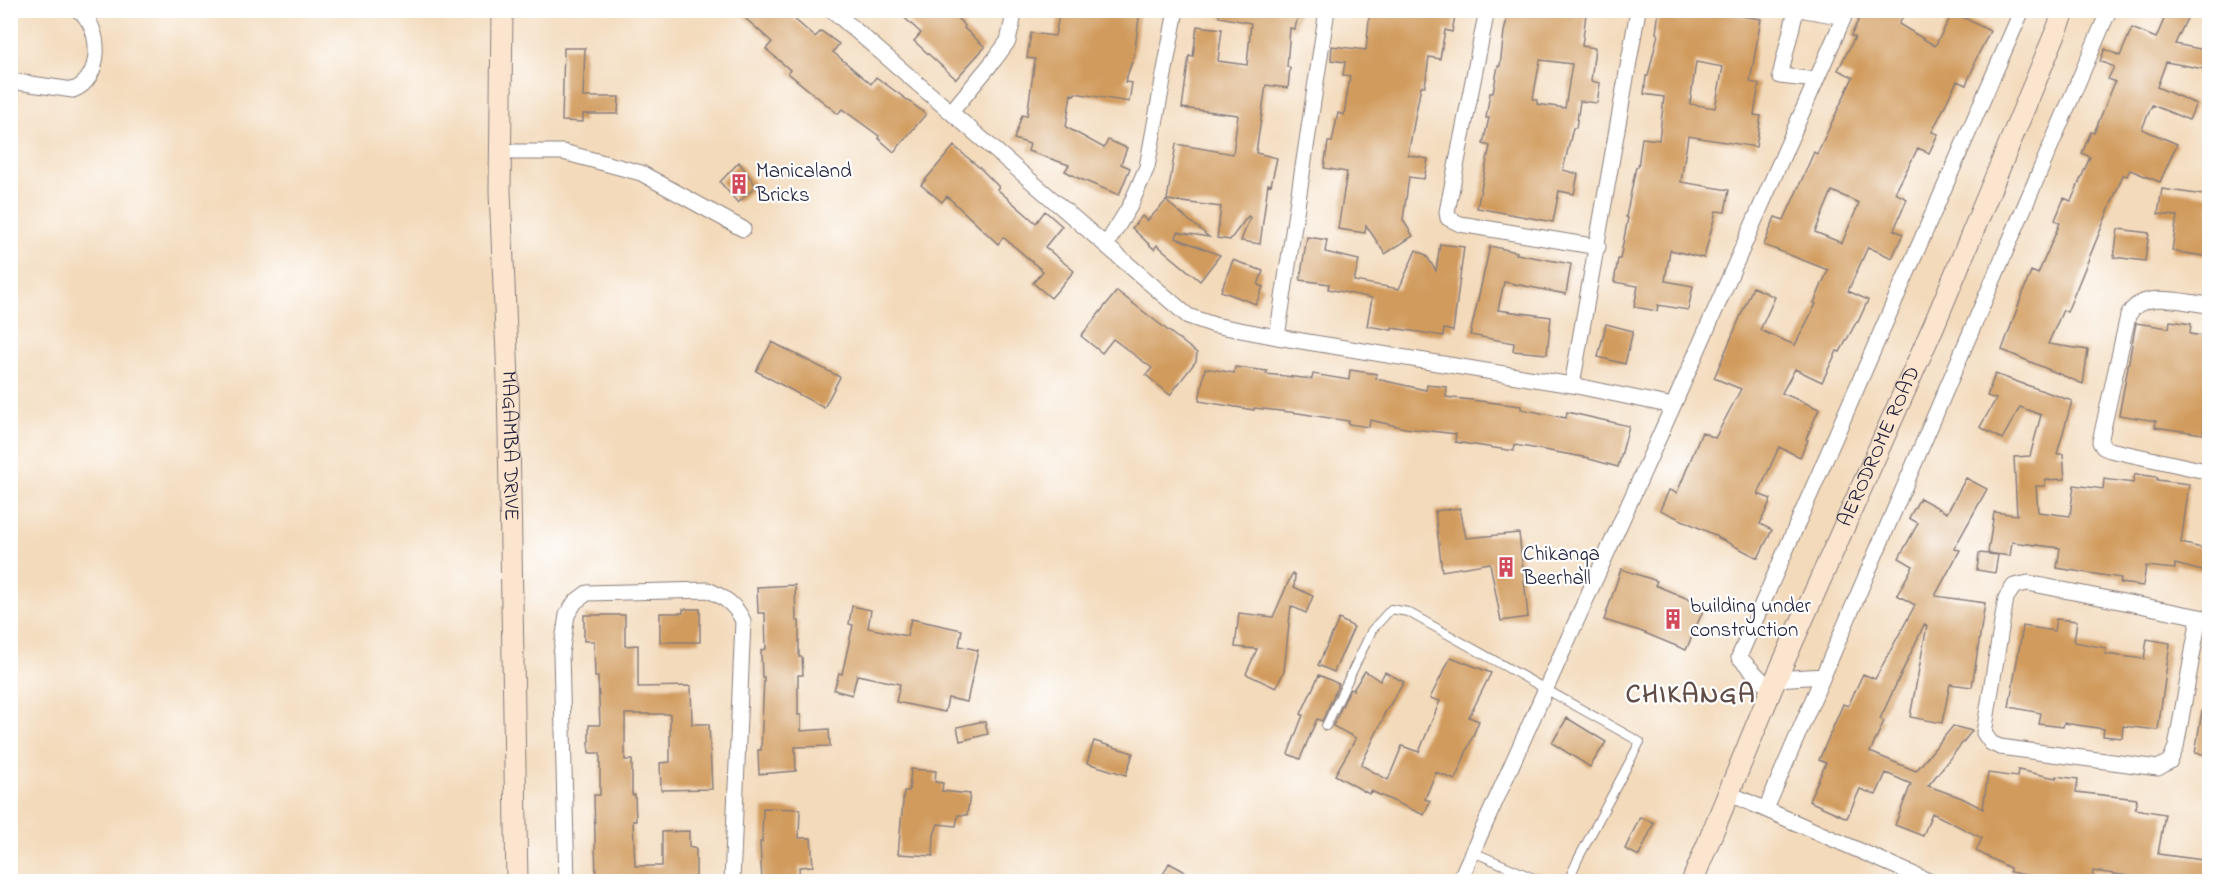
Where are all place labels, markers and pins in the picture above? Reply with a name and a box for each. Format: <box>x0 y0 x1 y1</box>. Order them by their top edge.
place label: Manicaland Bricks <box>755 157 852 211</box>
building icon: Manicaland Bricks <box>727 172 751 196</box>
place label: Chikanga Beerhall <box>1522 540 1600 594</box>
building icon: Chikanga Beerhall <box>1494 555 1518 579</box>
place label: building under construction <box>1690 592 1811 646</box>
building icon: building under construction <box>1661 607 1685 631</box>

